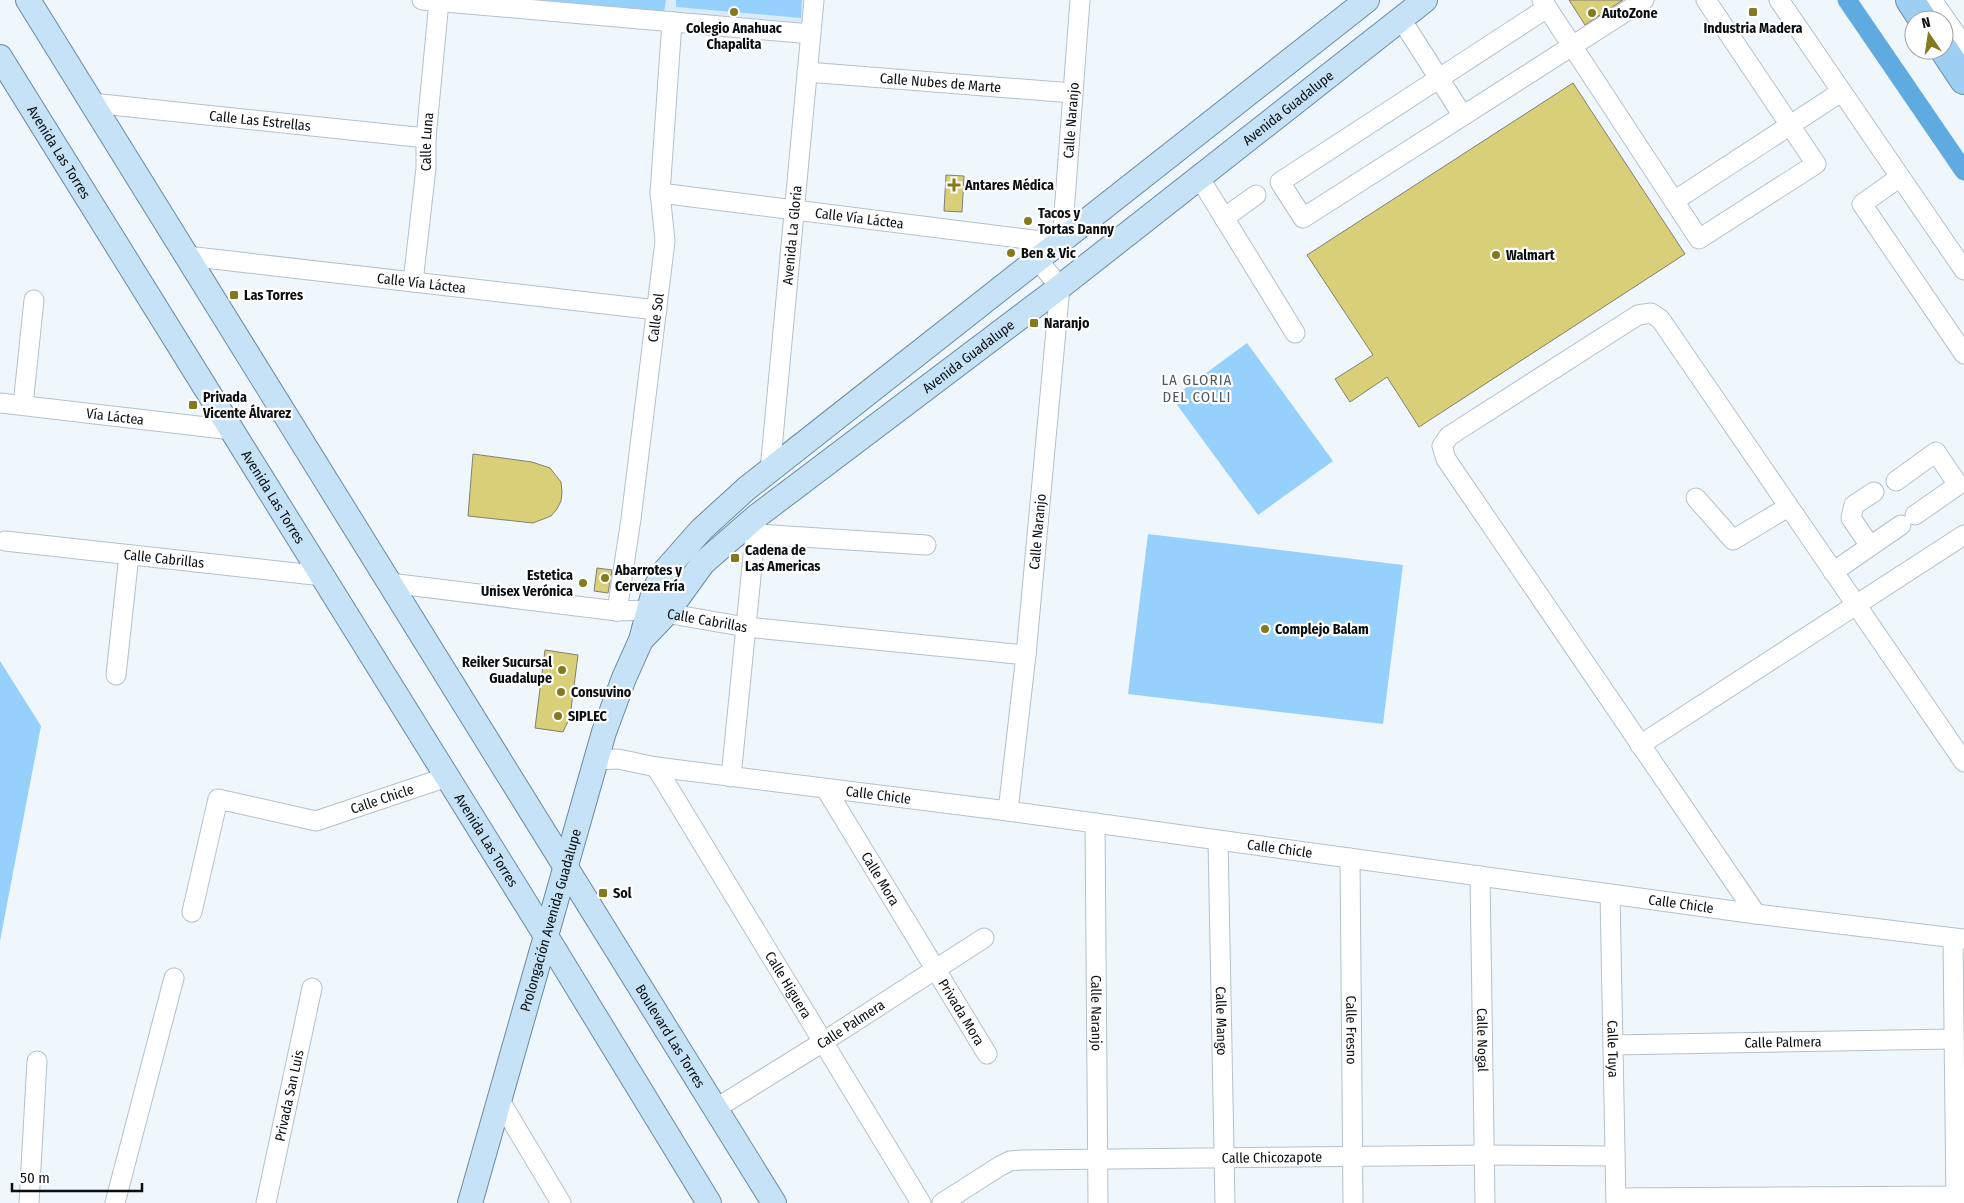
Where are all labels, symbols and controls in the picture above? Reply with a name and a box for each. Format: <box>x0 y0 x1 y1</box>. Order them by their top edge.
place label: AutoZone <box>1601 5 1658 22</box>
marker: Colegio Anahuac Chapalita <box>728 6 740 18</box>
marker: Industria Madera <box>1747 6 1759 18</box>
marker: AutoZone <box>1586 7 1598 19</box>
north arrow <box>1904 10 1954 60</box>
text: N <box>1920 14 1932 32</box>
place label: Colegio Anahuac Chapalita <box>686 20 783 53</box>
place label: Industria Madera <box>1703 20 1803 37</box>
street label: Avenida Guadalupe <box>1239 67 1337 149</box>
street label: Calle Nubes de Marte <box>879 70 1002 96</box>
street label: Calle Naranjo <box>1060 82 1083 159</box>
street label: Avenida Las Torres <box>23 103 94 202</box>
street label: Calle Las Estrellas <box>208 107 312 135</box>
street label: Calle Luna <box>418 112 437 171</box>
place label: Antares Médica <box>964 177 1054 194</box>
marker: Antares Médica <box>947 178 961 192</box>
street label: Avenida La Gloria <box>779 185 806 286</box>
street label: Calle Vía Láctea <box>814 205 905 233</box>
place label: Tacos y Tortas Danny <box>1038 205 1114 238</box>
marker: Tacos y Tortas Danny <box>1022 215 1034 227</box>
place label: Ben & Vic <box>1021 245 1077 262</box>
marker: Ben & Vic <box>1005 247 1017 259</box>
place label: Walmart <box>1506 247 1556 264</box>
marker: Walmart <box>1490 249 1502 261</box>
street label: Calle Vía Láctea <box>376 270 467 297</box>
place label: Las Torres <box>244 287 303 304</box>
marker: Las Torres <box>228 289 240 301</box>
street label: Calle Sol <box>645 292 668 343</box>
place label: Naranjo <box>1044 315 1090 332</box>
street label: Avenida Guadalupe <box>919 316 1018 397</box>
marker: Naranjo <box>1028 317 1040 329</box>
district label: LA GLORIA DEL COLLI <box>1161 371 1233 406</box>
place label: Privada Vicente Álvarez <box>202 389 291 422</box>
marker: Privada Vicente Álvarez <box>187 399 199 411</box>
street label: Vía Láctea <box>85 405 145 429</box>
street label: Avenida Las Torres <box>238 448 308 547</box>
street label: Calle Naranjo <box>1026 493 1050 570</box>
place label: Cadena de Las Americas <box>745 542 821 575</box>
street label: Calle Cabrillas <box>123 546 205 572</box>
marker: Cadena de Las Americas <box>729 552 741 564</box>
place label: Abarrotes y Cerveza Fría <box>614 562 685 595</box>
place label: Estetica Unisex Verónica <box>481 567 573 600</box>
marker: Abarrotes y Cerveza Fría <box>599 572 611 584</box>
marker: Estetica Unisex Verónica <box>577 577 589 589</box>
street label: Calle Cabrillas <box>666 605 749 636</box>
place label: Complejo Balam <box>1275 621 1369 638</box>
marker: Complejo Balam <box>1259 623 1271 635</box>
place label: Reiker Sucursal Guadalupe <box>462 654 552 687</box>
marker: Reiker Sucursal Guadalupe <box>556 664 568 676</box>
place label: Consuvino <box>571 684 632 701</box>
marker: Consuvino <box>555 686 567 698</box>
place label: SIPLEC <box>568 708 608 725</box>
marker: SIPLEC <box>552 710 564 722</box>
street label: Calle Chicle <box>348 781 416 818</box>
street label: Calle Chicle <box>845 783 912 808</box>
street label: Avenida Las Torres <box>451 791 521 890</box>
street label: Prolongación Avenida Guadalupe <box>517 827 585 1014</box>
street label: Calle Chicle <box>1246 836 1314 862</box>
street label: Calle Mora <box>857 849 903 909</box>
place label: Sol <box>613 885 632 902</box>
marker: Sol <box>597 887 609 899</box>
street label: Calle Chicle <box>1647 891 1715 917</box>
street label: Calle Higuera <box>761 949 815 1022</box>
street label: Calle Naranjo <box>1087 975 1105 1051</box>
street label: Privada Mora <box>934 976 988 1049</box>
street label: Boulevard Las Torres <box>632 981 709 1091</box>
street label: Calle Mango <box>1212 986 1230 1056</box>
street label: Calle Fresno <box>1342 995 1360 1065</box>
street label: Calle Palmera <box>814 996 888 1053</box>
street label: Calle Nogal <box>1473 1008 1491 1072</box>
street label: Calle Tuya <box>1603 1020 1622 1078</box>
street label: Calle Palmera <box>1744 1033 1822 1052</box>
street label: Privada San Luis <box>271 1048 308 1143</box>
street label: Calle Chicozapote <box>1222 1149 1322 1167</box>
scale bar <box>12 1160 142 1192</box>
text: 50 m <box>20 1169 50 1187</box>

